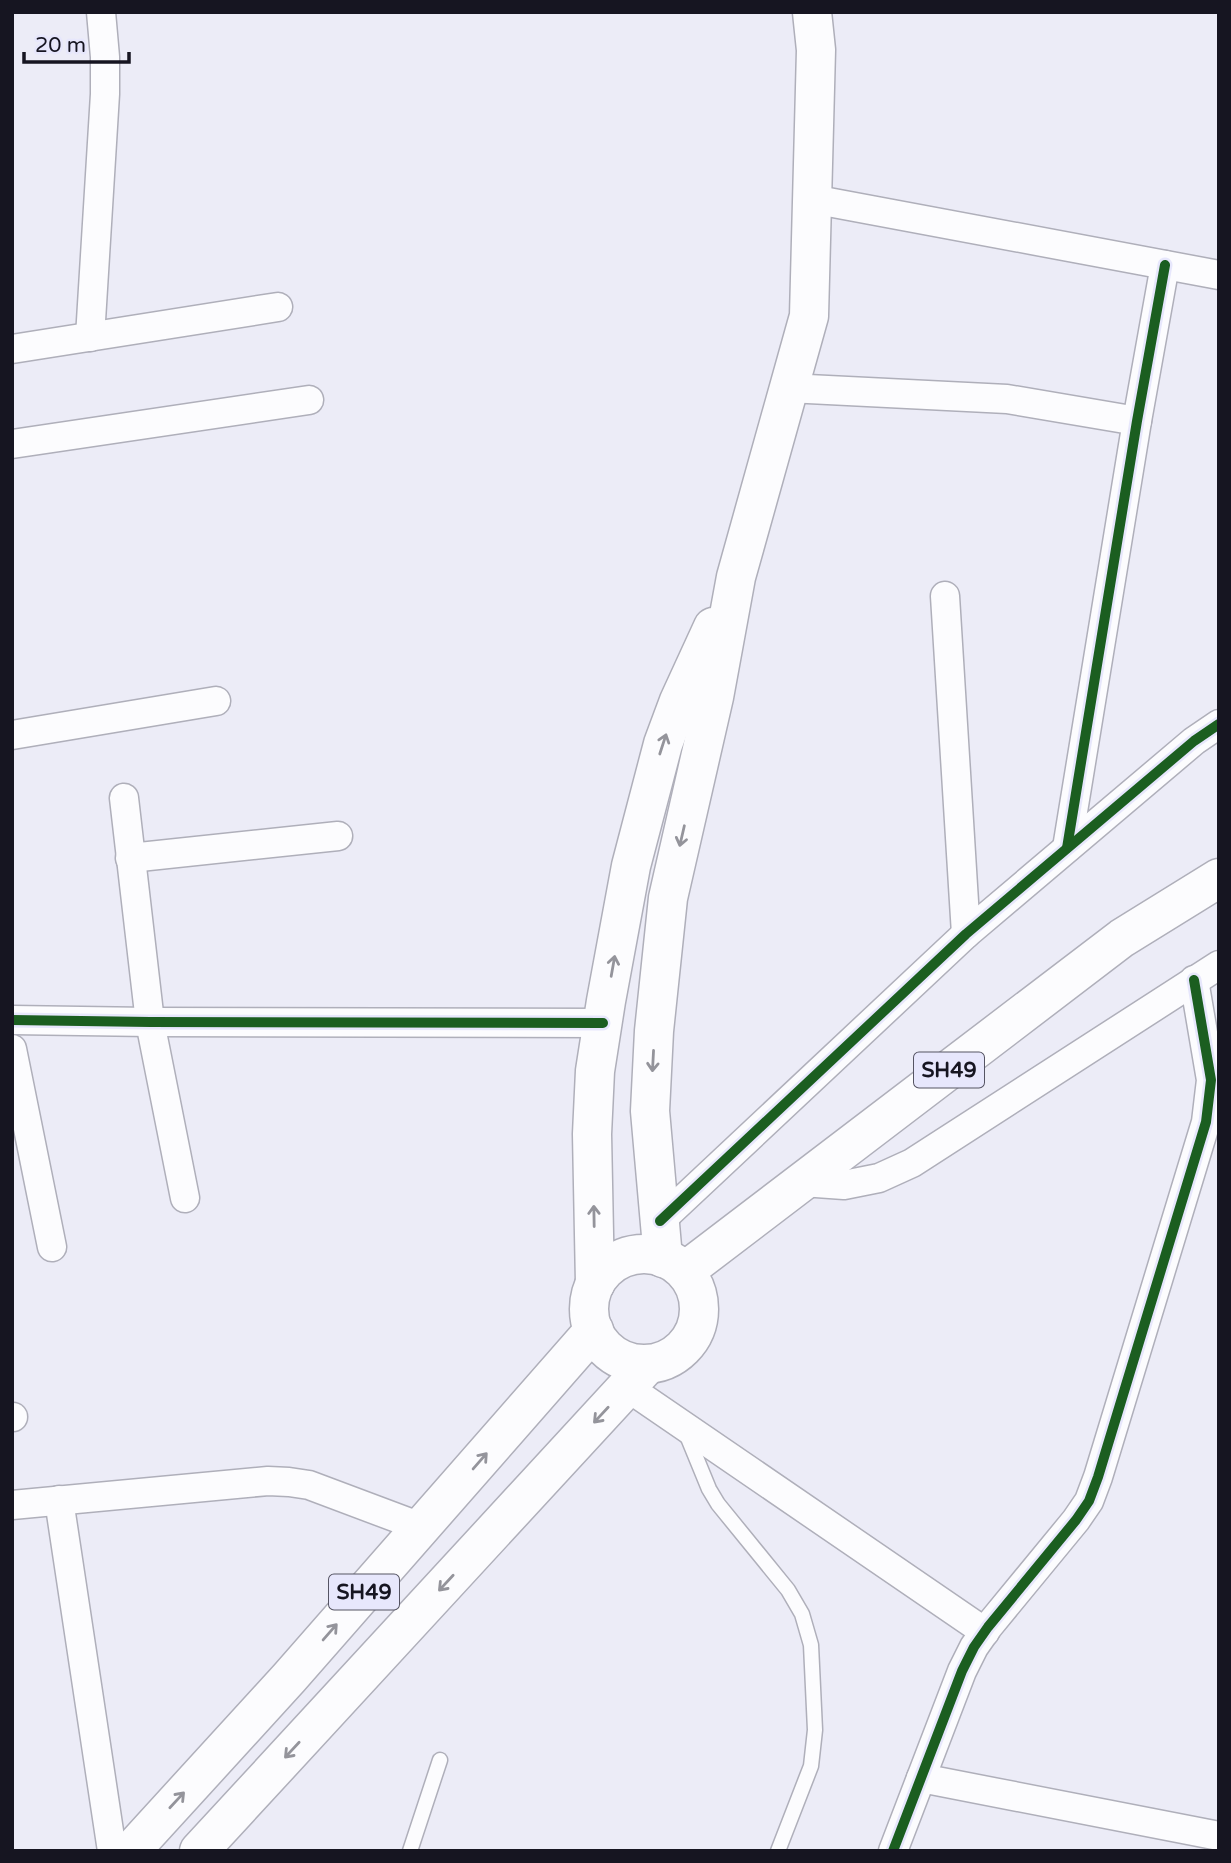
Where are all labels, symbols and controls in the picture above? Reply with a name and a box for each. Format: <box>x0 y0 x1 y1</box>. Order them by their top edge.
scale bar <box>24 21 130 65</box>
text: 20 m <box>35 33 86 58</box>
one-way arrow <box>658 733 671 755</box>
one-way arrow <box>675 824 689 847</box>
one-way arrow <box>607 955 620 978</box>
one-way arrow <box>646 1049 659 1072</box>
road number: SH49 <box>914 1052 984 1088</box>
one-way arrow <box>587 1205 600 1228</box>
one-way arrow <box>592 1406 609 1423</box>
one-way arrow <box>471 1452 487 1470</box>
road number: SH49 <box>329 1574 399 1610</box>
one-way arrow <box>438 1574 455 1591</box>
one-way arrow <box>322 1623 338 1641</box>
one-way arrow <box>284 1741 301 1758</box>
one-way arrow <box>169 1791 185 1809</box>

